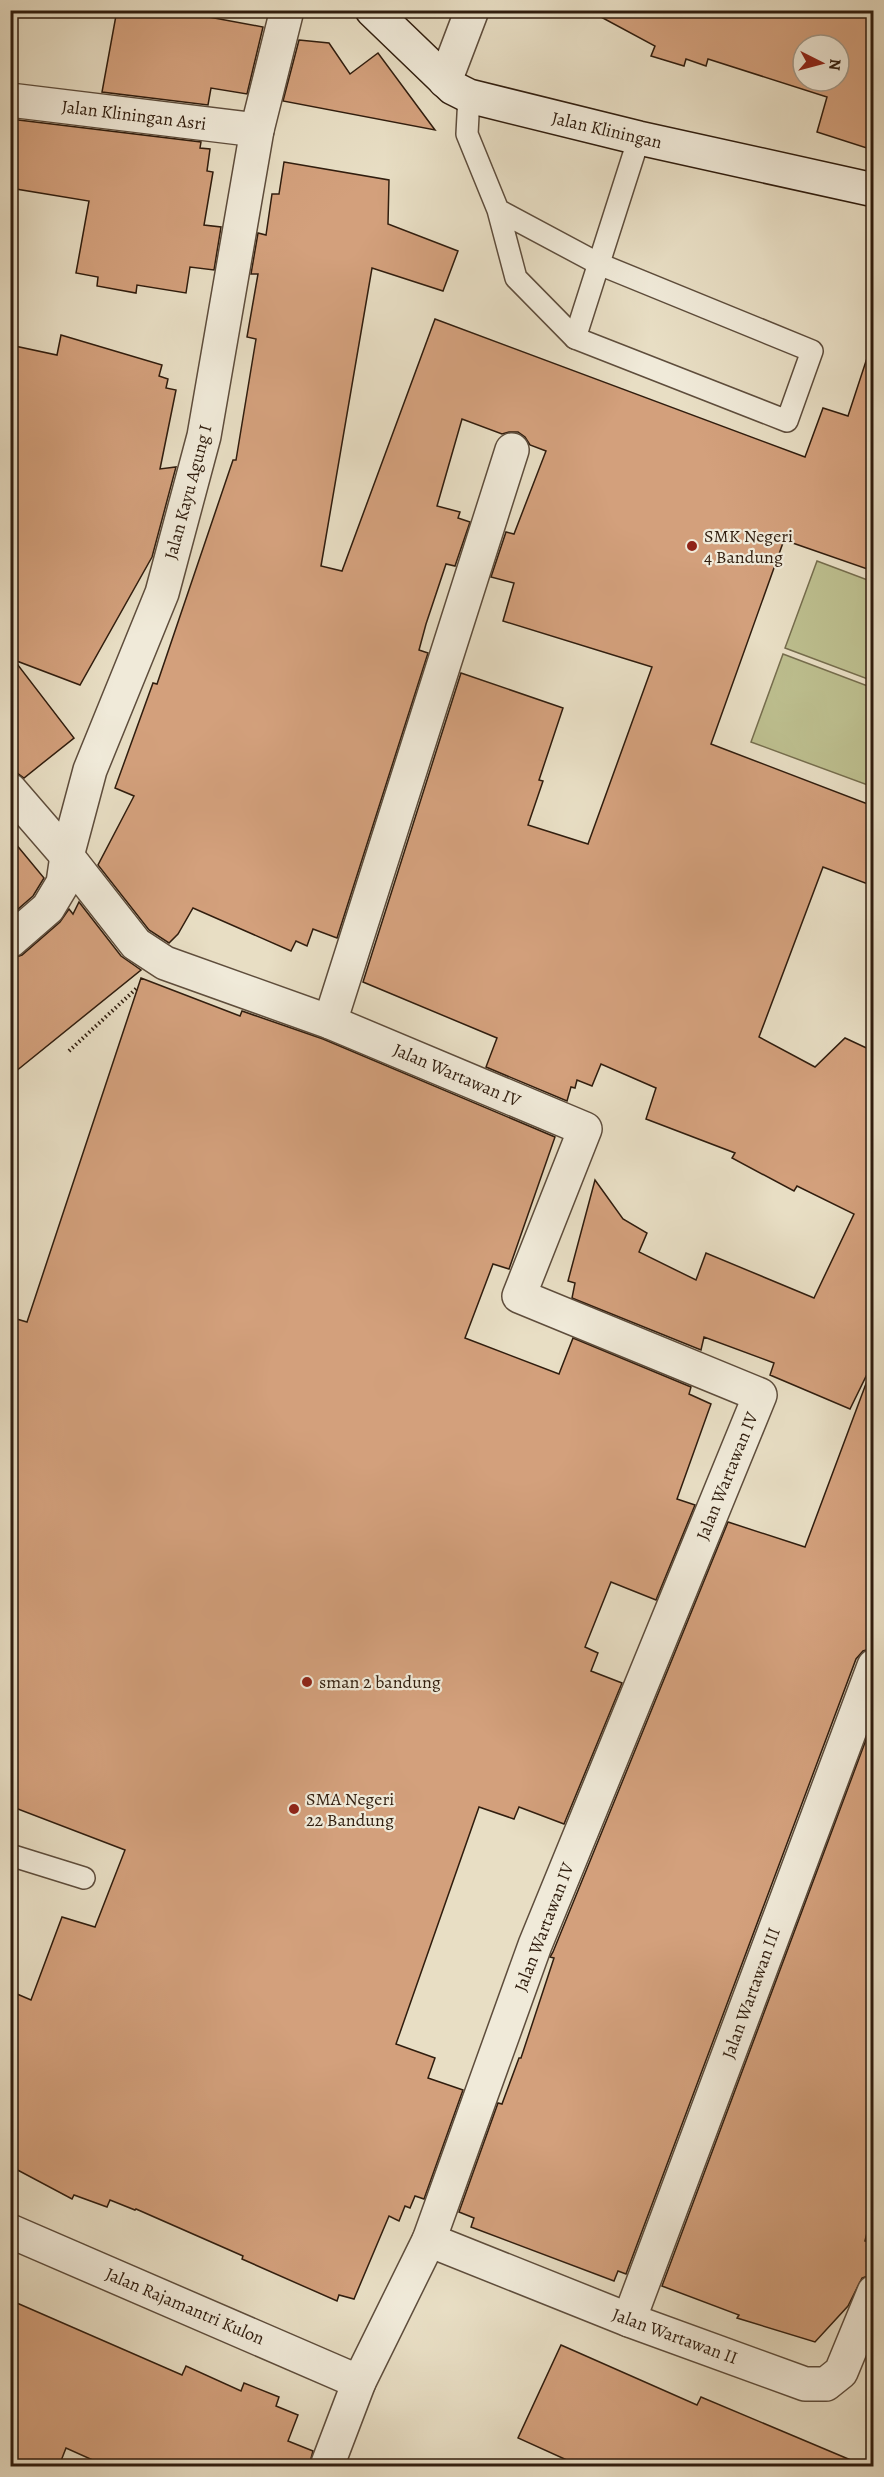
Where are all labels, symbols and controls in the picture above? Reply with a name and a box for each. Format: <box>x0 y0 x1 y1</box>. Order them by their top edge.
north arrow <box>791 33 851 93</box>
text: N <box>823 58 846 72</box>
street label: Jalan Kliningan Asri <box>60 94 208 136</box>
street label: Jalan Kliningan <box>549 106 665 154</box>
street label: Jalan Kayu Agung I <box>158 422 218 562</box>
place label: SMK Negeri 4 Bandung <box>704 524 793 569</box>
marker: SMK Negeri 4 Bandung <box>685 539 699 553</box>
street label: Jalan Wartawan IV <box>390 1037 524 1113</box>
street label: Jalan Wartawan IV <box>690 1408 764 1544</box>
place label: sman 2 bandung <box>319 1670 441 1694</box>
marker: sman 2 bandung <box>300 1675 314 1689</box>
place label: SMA Negeri 22 Bandung <box>306 1787 394 1832</box>
marker: SMA Negeri 22 Bandung <box>287 1802 301 1816</box>
street label: Jalan Wartawan IV <box>508 1859 580 1995</box>
street label: Jalan Wartawan III <box>716 1924 786 2062</box>
street label: Jalan Rajamantri Kulon <box>102 2262 268 2350</box>
street label: Jalan Wartawan II <box>609 2302 741 2370</box>

